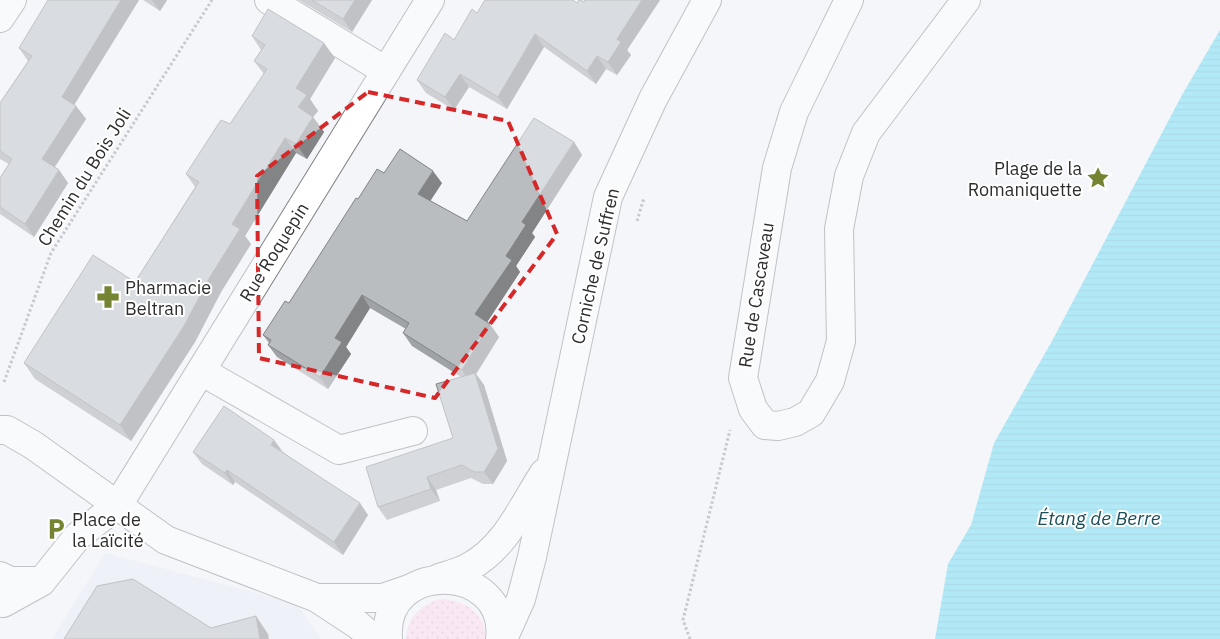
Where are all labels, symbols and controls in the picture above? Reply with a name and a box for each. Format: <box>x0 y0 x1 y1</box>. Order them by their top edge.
street label: Chemin du Bois Joli <box>32 104 136 250</box>
place label: Plage de la Romaniquette <box>968 157 1082 201</box>
place icon: Plage de la Romaniquette <box>1085 165 1111 191</box>
street label: Corniche de Suffren <box>566 186 624 346</box>
street label: Rue Roquepin <box>234 198 314 306</box>
street label: Rue de Cascaveau <box>733 221 779 369</box>
place label: Pharmacie Beltran <box>125 276 211 320</box>
pharmacy icon: Pharmacie Beltran <box>95 284 121 310</box>
water label: Étang de Berre <box>1038 506 1161 530</box>
place label: Place de la Laïcité <box>72 508 144 552</box>
parking icon: Place de la Laïcité <box>43 516 69 542</box>

